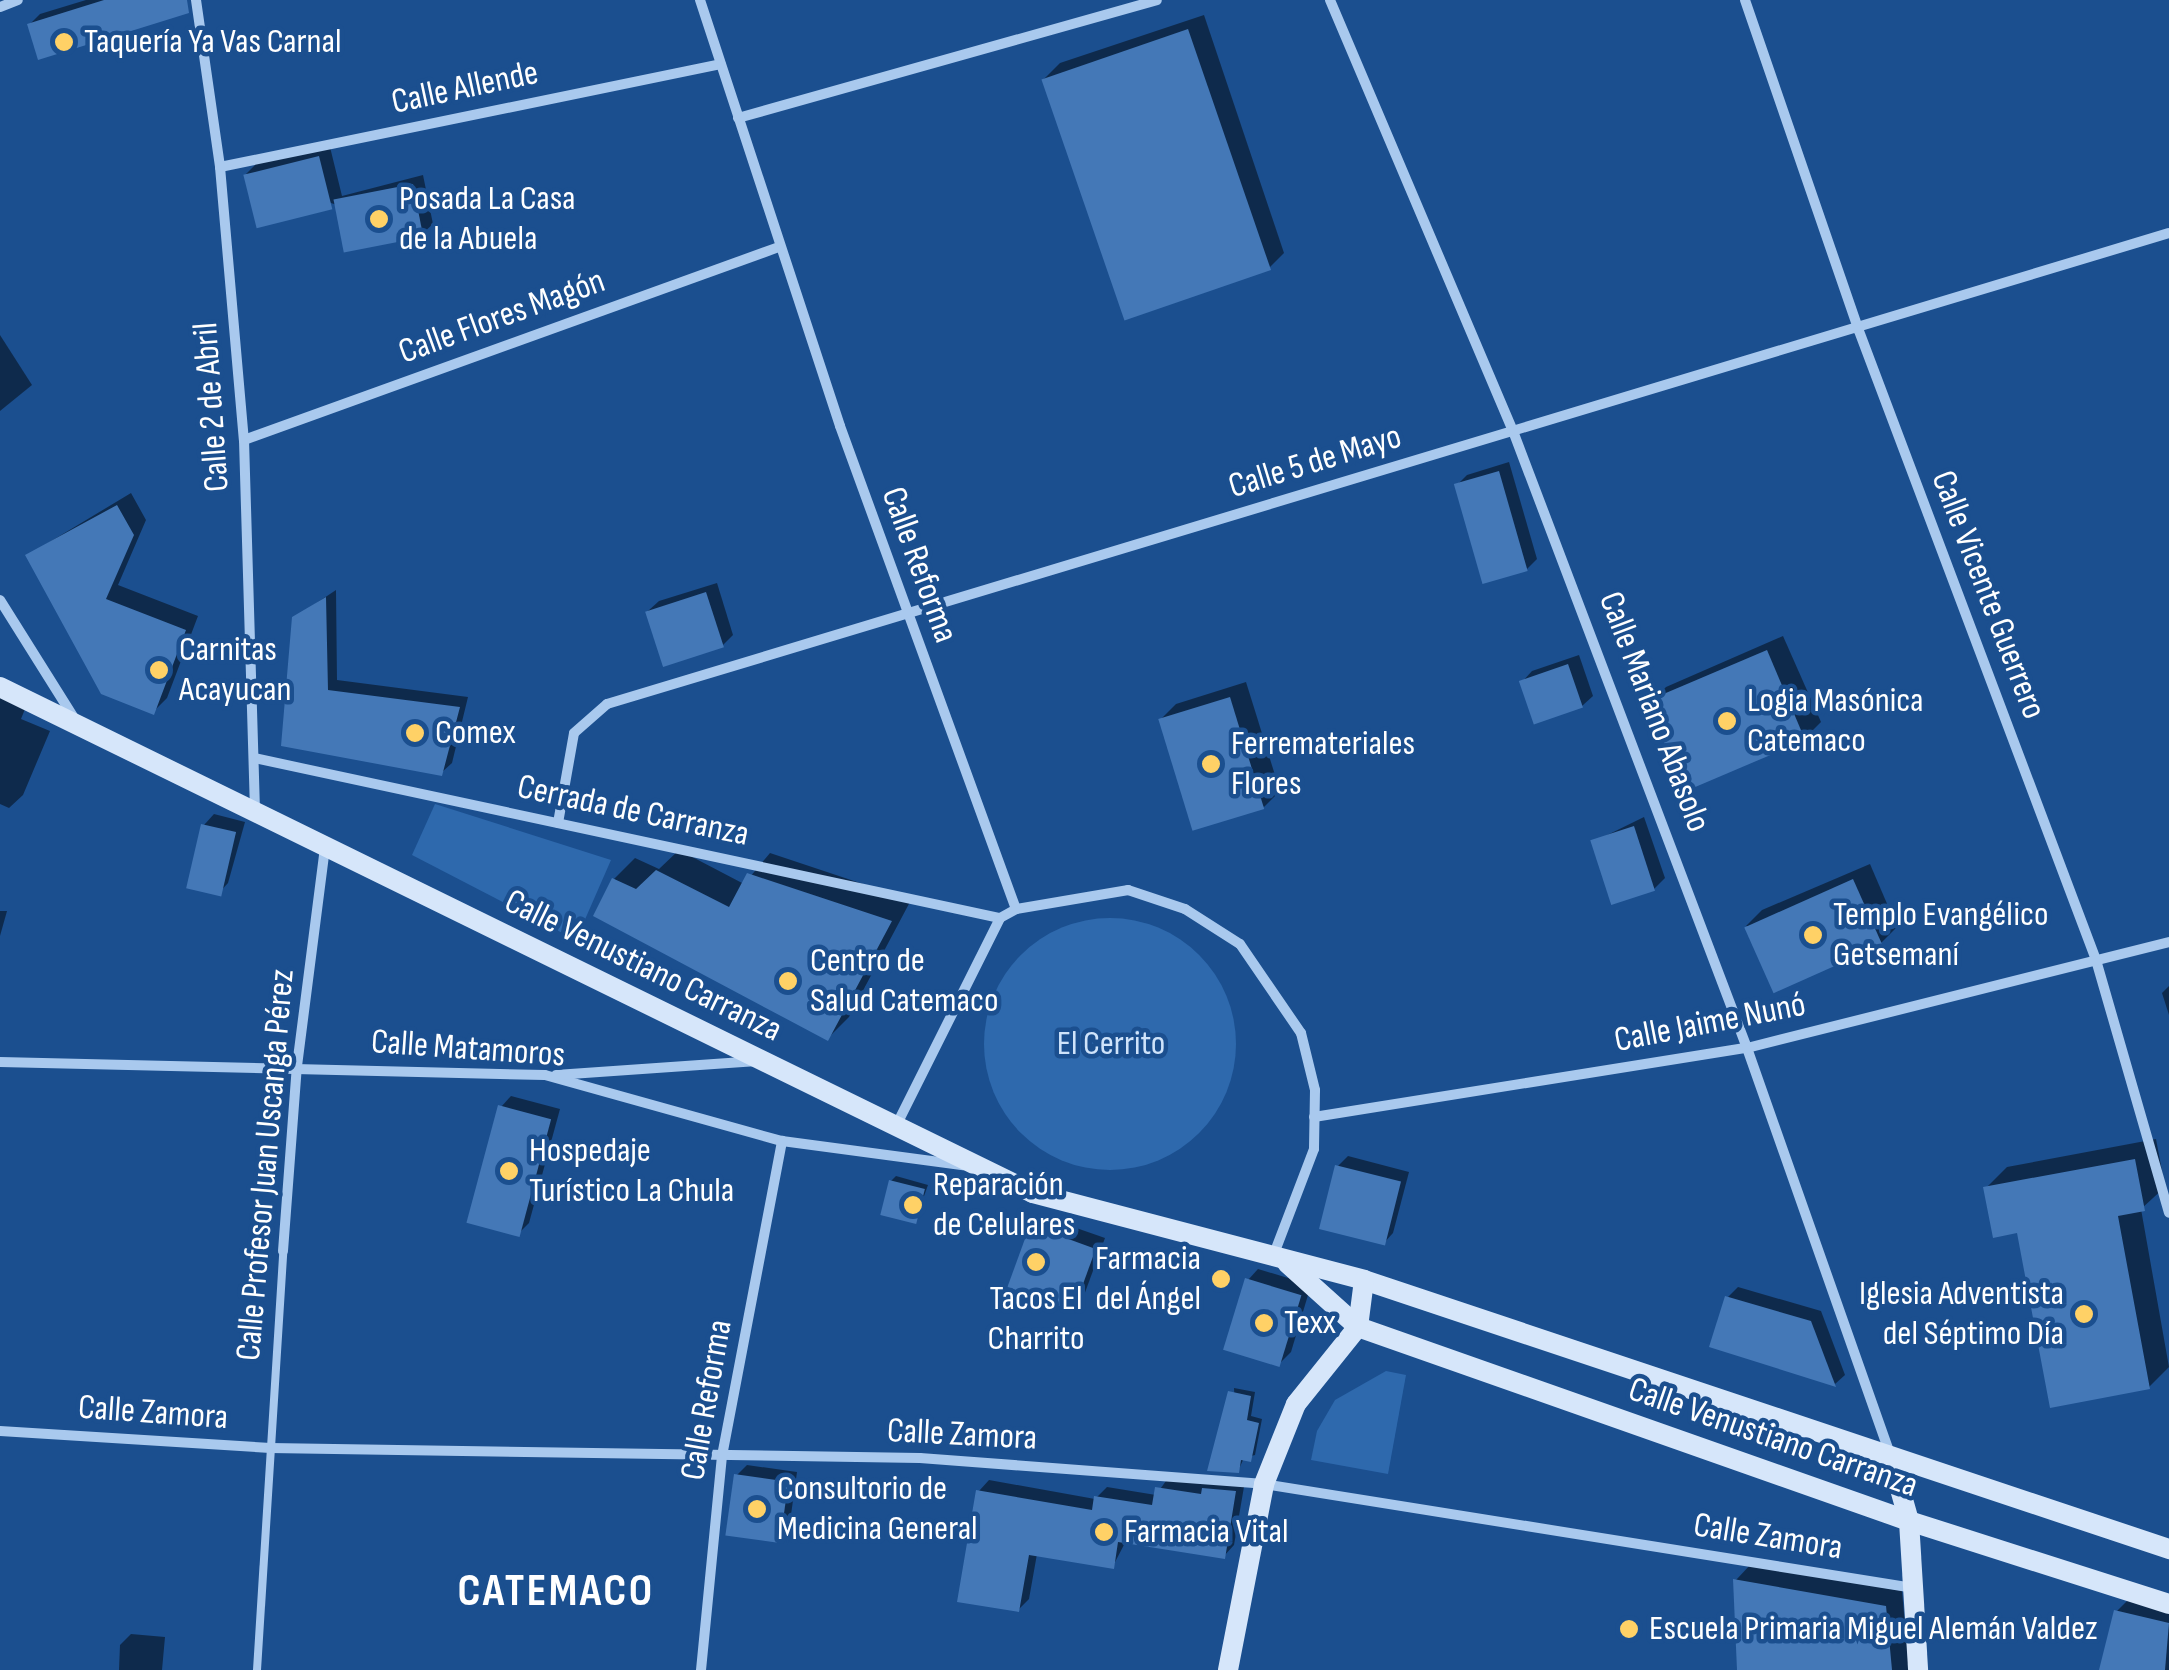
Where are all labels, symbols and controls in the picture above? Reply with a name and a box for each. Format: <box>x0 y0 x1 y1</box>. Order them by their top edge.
place label: Taquería Ya Vas Carnal <box>84 21 341 63</box>
marker: Taquería Ya Vas Carnal <box>53 31 75 53</box>
street label: Calle Allende <box>388 52 542 124</box>
place label: Posada La Casa de la Abuela <box>399 178 576 260</box>
marker: Posada La Casa de la Abuela <box>368 208 390 230</box>
street label: Calle Flores Magón <box>393 260 611 374</box>
street label: Calle 2 de Abril <box>185 321 239 493</box>
street label: Calle 5 de Mayo <box>1224 416 1406 508</box>
street label: Calle Vicente Guerrero <box>1921 465 2055 725</box>
street label: Calle Reforma <box>872 482 966 648</box>
street label: Calle Mariano Abasolo <box>1589 586 1719 838</box>
place label: Carnitas Acayucan <box>179 629 291 711</box>
marker: Carnitas Acayucan <box>148 659 170 681</box>
place label: Logia Masónica Catemaco <box>1747 680 1923 762</box>
marker: Logia Masónica Catemaco <box>1716 710 1738 732</box>
place label: Comex <box>435 712 516 754</box>
marker: Comex <box>404 722 426 744</box>
place label: Ferremateriales Flores <box>1231 723 1415 805</box>
marker: Ferremateriales Flores <box>1200 753 1222 775</box>
street label: Cerrada de Carranza <box>513 766 753 856</box>
street label: Calle Venustiano Carranza <box>498 881 788 1051</box>
place label: Templo Evangélico Getsemaní <box>1833 894 2048 976</box>
marker: Templo Evangélico Getsemaní <box>1802 924 1824 946</box>
place label: Centro de Salud Catemaco <box>810 940 998 1022</box>
street label: Calle Profesor Juan Uscanga Pérez <box>228 968 304 1362</box>
marker: Centro de Salud Catemaco <box>775 968 801 994</box>
street label: Calle Jaime Nunó <box>1611 984 1809 1062</box>
street label: Calle Matamoros <box>370 1021 566 1077</box>
park label: El Cerrito <box>1057 1023 1165 1065</box>
place label: Hospedaje Turístico La Chula <box>529 1130 734 1212</box>
marker: Hospedaje Turístico La Chula <box>498 1160 520 1182</box>
place label: Reparación de Celulares <box>933 1164 1075 1246</box>
marker: Reparación de Celulares <box>902 1194 924 1216</box>
place label: Farmacia del Ángel <box>1095 1238 1201 1320</box>
marker: Tacos El Charrito <box>1025 1251 1047 1273</box>
marker: Farmacia del Ángel <box>1210 1268 1232 1290</box>
place label: Iglesia Adventista del Séptimo Día <box>1859 1273 2064 1355</box>
place label: Tacos El Charrito <box>988 1278 1084 1360</box>
place label: Texx <box>1284 1302 1336 1344</box>
marker: Iglesia Adventista del Séptimo Día <box>2073 1303 2095 1325</box>
marker: Texx <box>1253 1312 1275 1334</box>
street label: Calle Reforma <box>672 1316 742 1484</box>
street label: Calle Venustiano Carranza <box>1623 1369 1923 1507</box>
street label: Calle Zamora <box>77 1387 229 1439</box>
street label: Calle Zamora <box>886 1410 1038 1460</box>
place label: Consultorio de Medicina General <box>777 1468 978 1550</box>
marker: Consultorio de Medicina General <box>746 1498 768 1520</box>
street label: Calle Zamora <box>1691 1505 1845 1569</box>
place label: Farmacia Vital <box>1124 1511 1288 1553</box>
marker: Farmacia Vital <box>1093 1521 1115 1543</box>
district label: CATEMACO <box>457 1565 655 1619</box>
place label: Escuela Primaria Miguel Alemán Valdez <box>1649 1608 2098 1650</box>
marker: Escuela Primaria Miguel Alemán Valdez <box>1618 1618 1640 1640</box>

